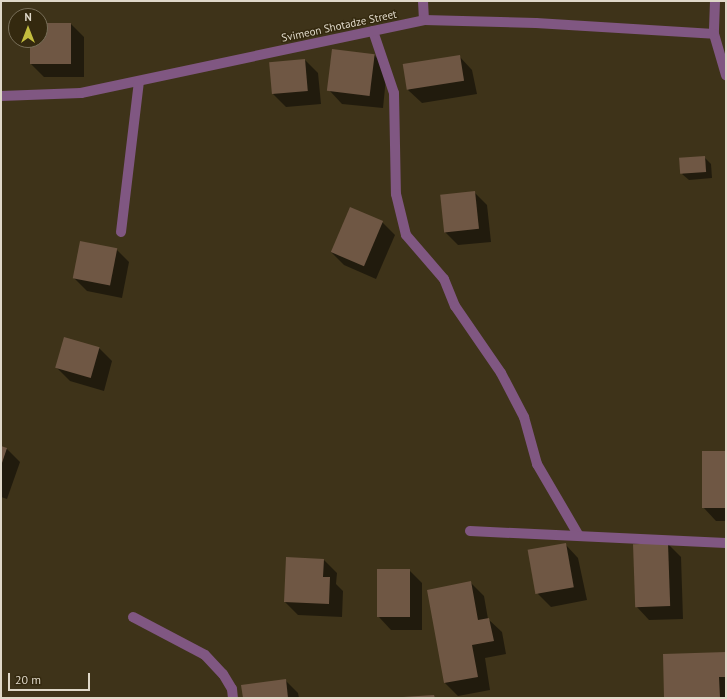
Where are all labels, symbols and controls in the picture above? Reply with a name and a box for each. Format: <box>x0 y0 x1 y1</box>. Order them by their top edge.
street label: Svimeon Shotadze Street <box>280 7 398 45</box>
north arrow <box>8 8 48 48</box>
text: N <box>24 10 32 24</box>
scale bar <box>10 665 92 691</box>
text: 20 m <box>15 672 41 687</box>

